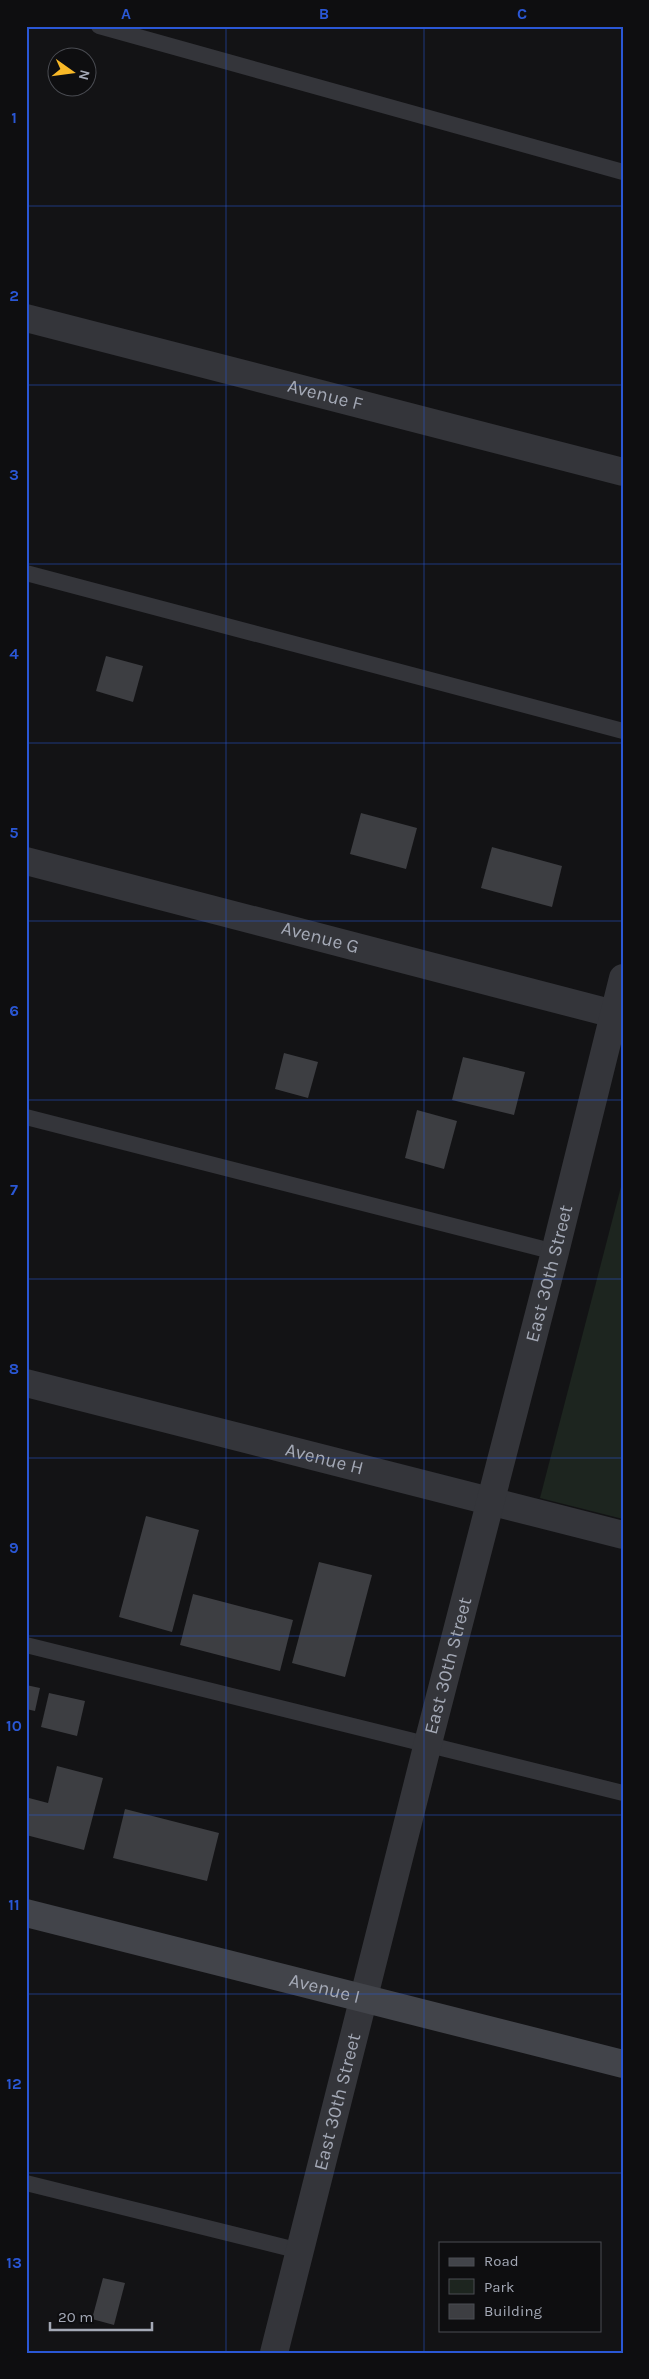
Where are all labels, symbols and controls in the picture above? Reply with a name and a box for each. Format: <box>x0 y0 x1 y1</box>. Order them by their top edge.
text: A <box>121 4 131 23</box>
text: B <box>319 4 329 23</box>
text: C <box>517 4 527 23</box>
north arrow <box>48 48 98 98</box>
text: N <box>75 68 94 82</box>
text: 1 <box>11 108 17 127</box>
text: 2 <box>9 286 19 305</box>
street label: Avenue F <box>285 375 365 415</box>
text: 3 <box>9 465 19 484</box>
text: 4 <box>9 644 19 663</box>
text: 5 <box>9 823 19 842</box>
street label: Avenue G <box>279 917 361 958</box>
text: 6 <box>9 1001 19 1020</box>
text: 7 <box>10 1180 18 1199</box>
street label: East 30th Street <box>521 1203 577 1344</box>
text: 8 <box>9 1359 19 1378</box>
street label: Avenue H <box>283 1438 366 1479</box>
text: 9 <box>9 1538 19 1557</box>
street label: East 30th Street <box>420 1595 476 1737</box>
text: 10 <box>6 1716 22 1735</box>
text: 11 <box>8 1895 20 1914</box>
street label: Avenue I <box>287 1969 362 2008</box>
street label: East 30th Street <box>310 2031 365 2173</box>
text: 12 <box>6 2074 22 2093</box>
legend <box>439 2242 602 2332</box>
text: Road <box>484 2252 519 2270</box>
text: 13 <box>6 2253 22 2272</box>
text: Park <box>484 2278 514 2296</box>
scale bar <box>50 2299 152 2331</box>
text: Building <box>484 2302 542 2320</box>
text: 20 m <box>58 2308 93 2326</box>

